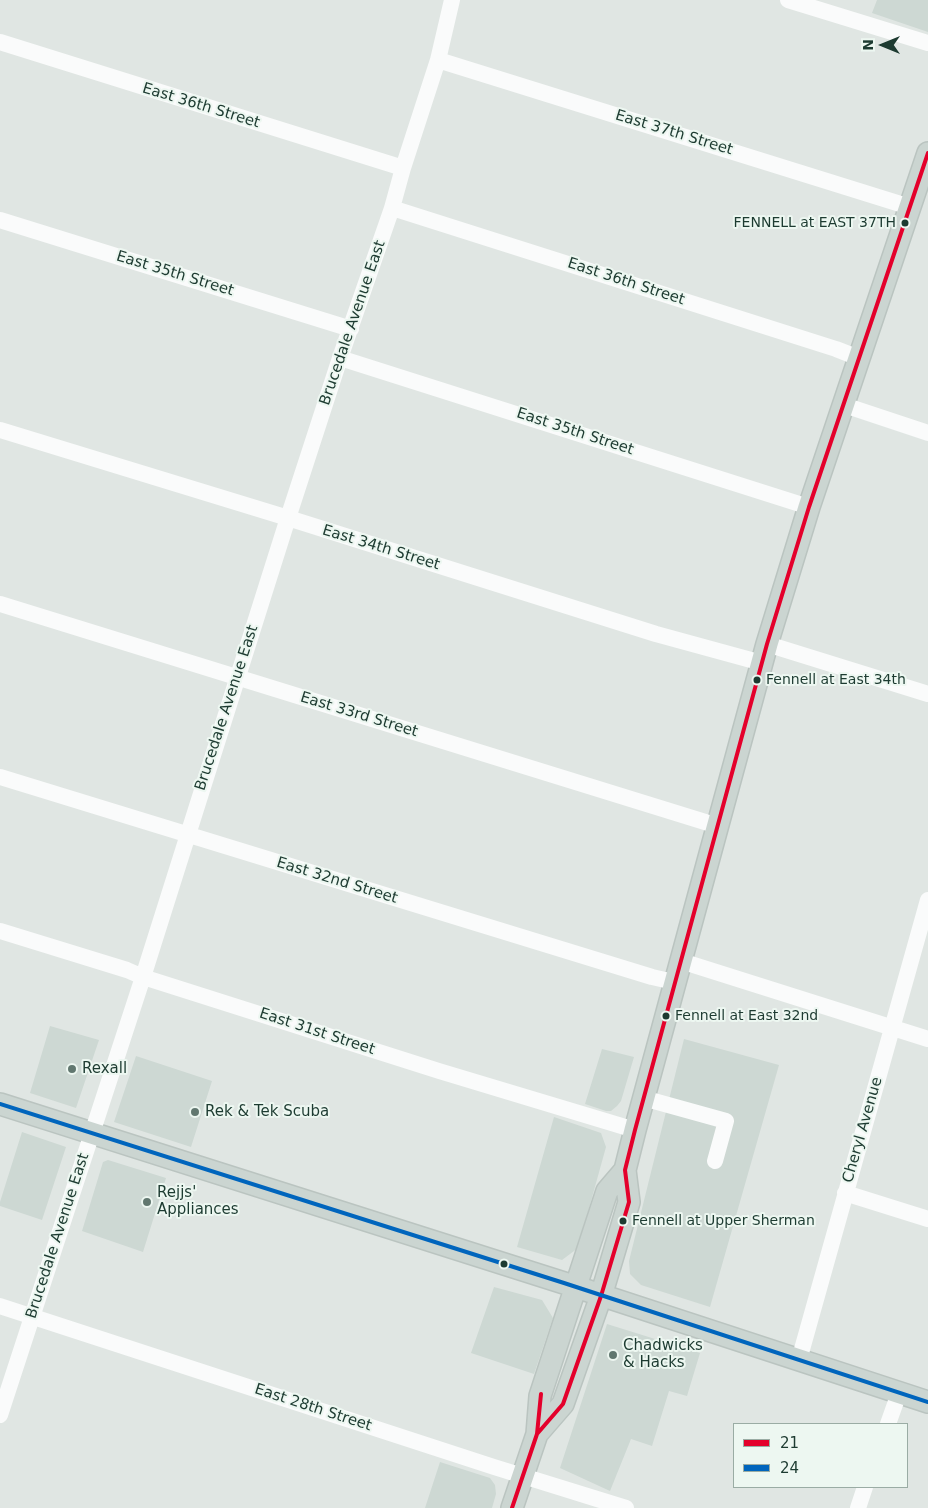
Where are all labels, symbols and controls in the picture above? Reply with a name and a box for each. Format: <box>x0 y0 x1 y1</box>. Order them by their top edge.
north arrow <box>858 20 908 70</box>
text: N <box>860 39 876 51</box>
street label: East 36th Street <box>140 80 262 132</box>
street label: East 37th Street <box>613 107 735 159</box>
place label: FENNELL at EAST 37TH <box>734 215 896 231</box>
marker: FENNELL at EAST 37TH <box>900 218 910 228</box>
street label: Brucedale Avenue East <box>316 238 390 408</box>
street label: East 35th Street <box>114 248 236 300</box>
street label: East 36th Street <box>565 255 687 309</box>
street label: East 35th Street <box>514 405 636 459</box>
street label: East 34th Street <box>320 522 442 574</box>
street label: Brucedale Avenue East <box>192 623 262 793</box>
place label: Fennell at East 34th <box>766 672 906 688</box>
marker: Fennell at East 34th <box>752 675 762 685</box>
street label: East 33rd Street <box>298 689 420 741</box>
street label: East 32nd Street <box>274 854 400 908</box>
street label: East 31st Street <box>257 1005 377 1059</box>
place label: Fennell at East 32nd <box>675 1008 818 1024</box>
marker: Fennell at East 32nd <box>661 1011 671 1021</box>
place label: Rexall <box>82 1060 127 1078</box>
marker: Rexall <box>66 1063 78 1075</box>
street label: Cheryl Avenue <box>839 1075 887 1185</box>
place label: Rek & Tek Scuba <box>205 1103 329 1121</box>
marker: Rek & Tek Scuba <box>189 1106 201 1118</box>
street label: Brucedale Avenue East <box>23 1151 93 1321</box>
place label: Rejjs' Appliances <box>157 1184 239 1219</box>
marker: Rejjs' Appliances <box>141 1196 153 1208</box>
place label: Fennell at Upper Sherman <box>632 1213 815 1229</box>
marker: Fennell at Upper Sherman <box>618 1216 628 1226</box>
unlabelled marker <box>499 1259 509 1269</box>
place label: Chadwicks & Hacks <box>623 1337 703 1372</box>
marker: Chadwicks & Hacks <box>607 1349 619 1361</box>
street label: East 28th Street <box>252 1381 374 1435</box>
legend <box>733 1423 908 1488</box>
text: 21 <box>780 1434 799 1452</box>
text: 24 <box>780 1459 799 1477</box>

